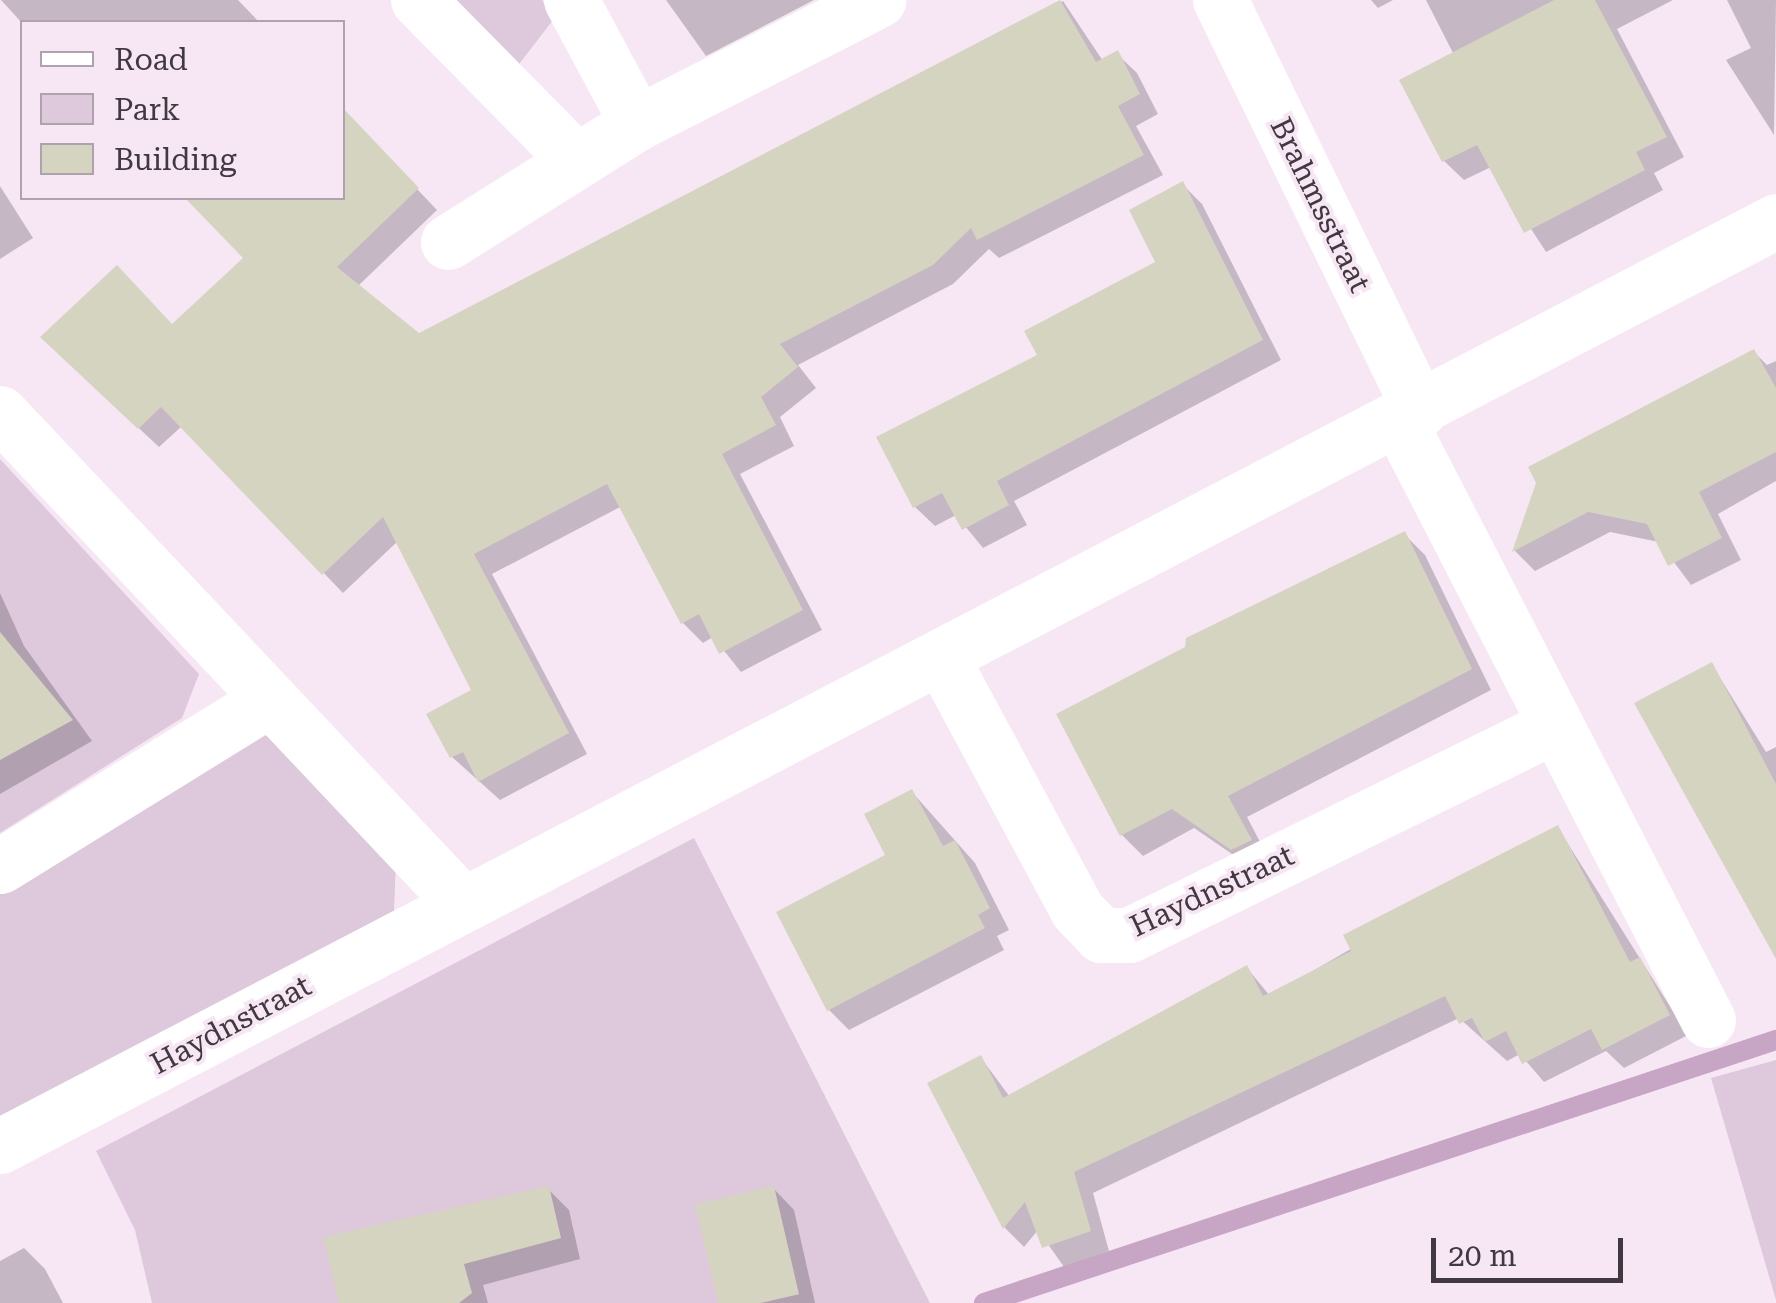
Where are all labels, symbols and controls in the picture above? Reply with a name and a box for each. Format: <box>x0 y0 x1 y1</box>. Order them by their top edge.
legend <box>20 20 345 200</box>
text: Road <box>114 42 188 77</box>
text: Park <box>114 92 180 127</box>
street label: Brahmsstraat <box>1262 112 1378 298</box>
text: Building <box>114 142 237 177</box>
street label: Haydnstraat <box>1124 837 1300 945</box>
street label: Haydnstraat <box>145 968 317 1082</box>
scale bar <box>1436 1218 1628 1280</box>
text: 20 m <box>1448 1238 1517 1273</box>

